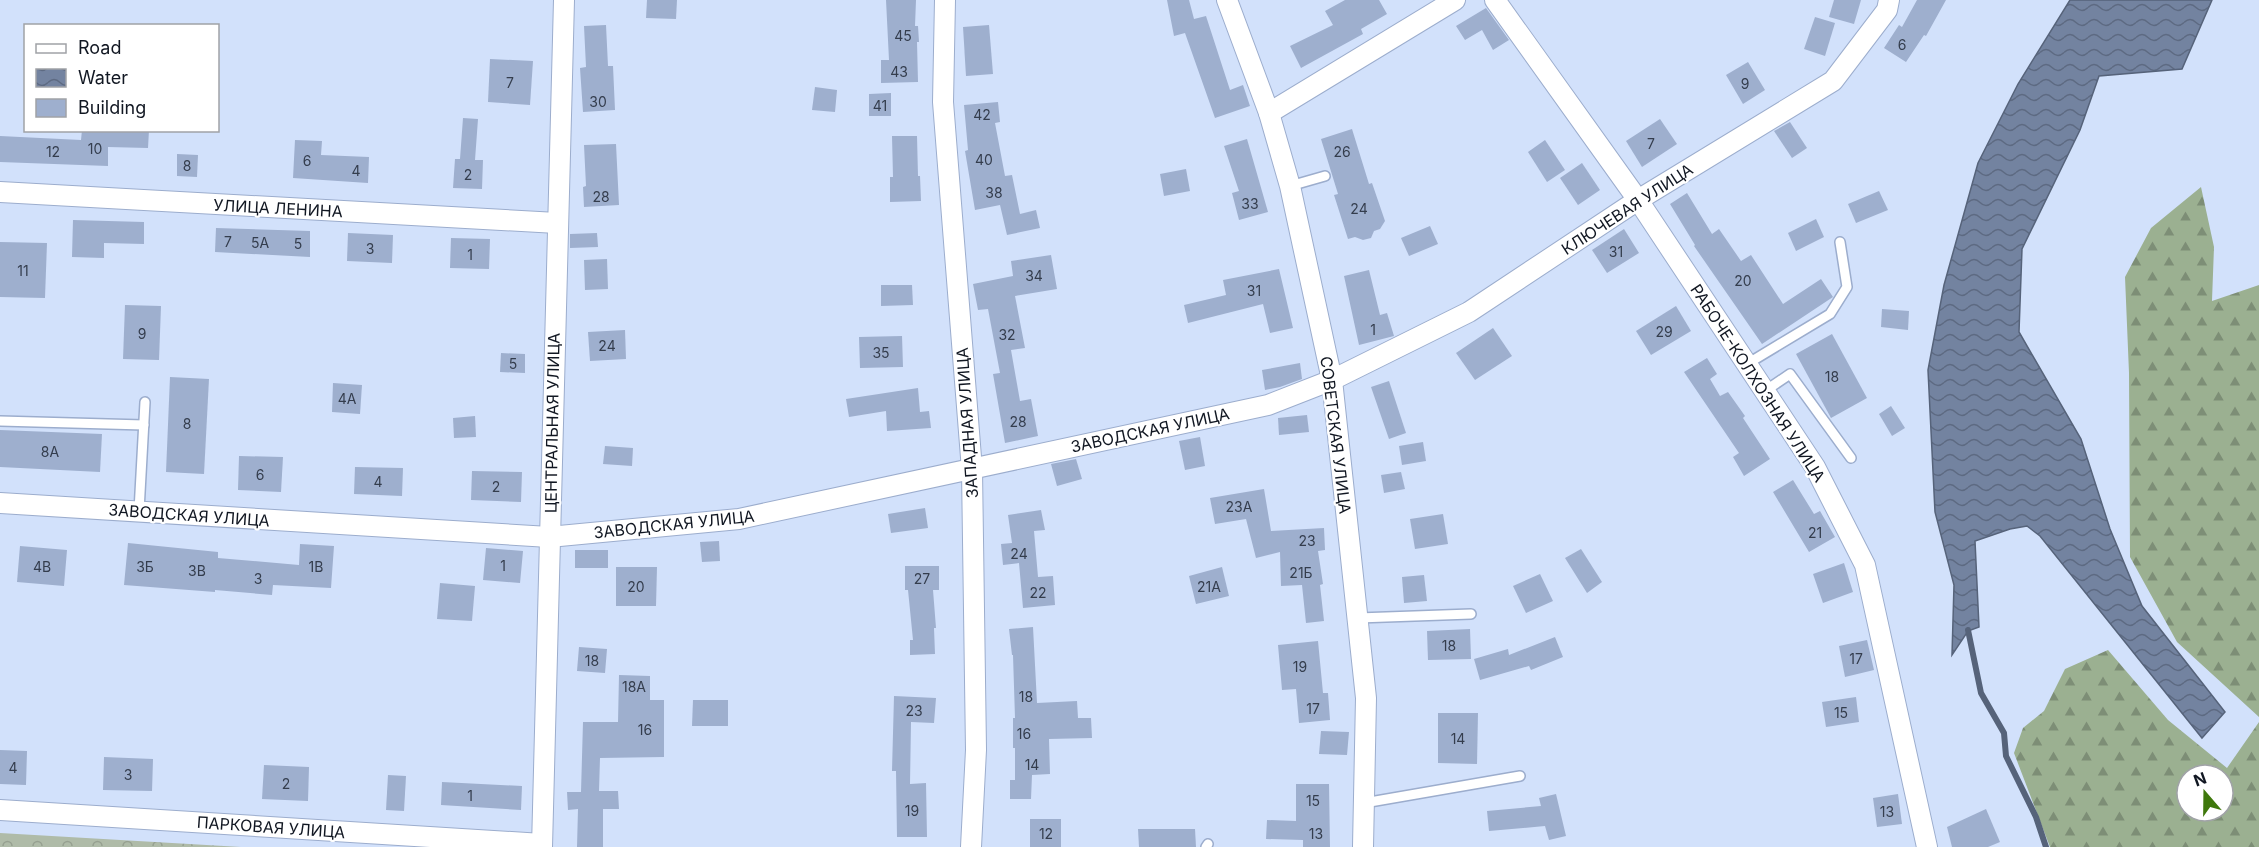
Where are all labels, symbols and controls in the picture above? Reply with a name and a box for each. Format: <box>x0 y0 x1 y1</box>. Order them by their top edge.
legend <box>24 24 219 132</box>
house number: 45 <box>894 27 912 44</box>
house number: 6 <box>1898 36 1906 53</box>
text: Road <box>78 37 121 58</box>
house number: 43 <box>890 63 908 80</box>
text: Water <box>78 67 128 88</box>
house number: 7 <box>506 74 514 91</box>
house number: 9 <box>1741 75 1749 92</box>
house number: 30 <box>589 93 607 110</box>
text: Building <box>78 97 146 118</box>
house number: 41 <box>873 97 887 114</box>
house number: 42 <box>973 106 991 123</box>
house number: 7 <box>1647 135 1655 152</box>
house number: 10 <box>88 140 102 157</box>
house number: 12 <box>46 143 60 160</box>
house number: 26 <box>1333 143 1351 160</box>
house number: 40 <box>975 151 993 168</box>
house number: 6 <box>303 152 311 169</box>
house number: 8 <box>183 157 191 174</box>
street label: КЛЮЧЕВАЯ УЛИЦА <box>1558 159 1696 259</box>
house number: 4 <box>351 162 361 179</box>
house number: 2 <box>464 166 472 183</box>
house number: 38 <box>985 184 1003 201</box>
house number: 28 <box>592 188 610 205</box>
street label: УЛИЦА ЛЕНИНА <box>213 195 343 221</box>
house number: 33 <box>1241 195 1259 212</box>
house number: 24 <box>1350 200 1368 217</box>
house number: 7 <box>224 233 232 250</box>
house number: 5А <box>251 234 269 251</box>
house number: 5 <box>294 235 302 252</box>
house number: 3 <box>366 240 374 257</box>
house number: 31 <box>1609 243 1623 260</box>
house number: 1 <box>467 246 473 263</box>
house number: 11 <box>17 262 29 279</box>
house number: 34 <box>1025 267 1043 284</box>
house number: 20 <box>1734 272 1752 289</box>
street label: РАБОЧЕ-КОЛХОЗНАЯ УЛИЦА <box>1686 280 1830 486</box>
house number: 31 <box>1247 282 1261 299</box>
house number: 1 <box>1370 321 1376 338</box>
house number: 29 <box>1655 323 1673 340</box>
house number: 9 <box>138 325 146 342</box>
house number: 32 <box>998 326 1016 343</box>
street label: ЦЕНТРАЛЬНАЯ УЛИЦА <box>540 333 564 513</box>
house number: 24 <box>598 337 616 354</box>
house number: 35 <box>872 344 890 361</box>
street label: ЗАПАДНАЯ УЛИЦА <box>952 347 982 499</box>
house number: 5 <box>509 355 517 372</box>
street label: СОВЕТСКАЯ УЛИЦА <box>1316 355 1356 515</box>
house number: 18 <box>1825 368 1839 385</box>
house number: 4А <box>338 390 357 407</box>
street label: ЗАВОДСКАЯ УЛИЦА <box>1069 403 1231 457</box>
house number: 28 <box>1009 413 1027 430</box>
house number: 8 <box>183 415 191 432</box>
house number: 8А <box>41 443 59 460</box>
house number: 6 <box>256 466 264 483</box>
house number: 4 <box>373 473 383 490</box>
house number: 2 <box>492 478 500 495</box>
house number: 23А <box>1226 498 1253 515</box>
street label: ЗАВОДСКАЯ УЛИЦА <box>108 499 270 531</box>
street label: ЗАВОДСКАЯ УЛИЦА <box>593 506 755 542</box>
house number: 21 <box>1808 524 1822 541</box>
house number: 23 <box>1298 532 1316 549</box>
house number: 24 <box>1010 545 1028 562</box>
house number: 1 <box>500 557 506 574</box>
house number: 4В <box>33 558 51 575</box>
house number: 3Б <box>136 558 154 575</box>
house number: 1В <box>309 558 323 575</box>
house number: 3В <box>188 562 206 579</box>
house number: 21Б <box>1289 564 1313 581</box>
house number: 3 <box>254 570 262 587</box>
house number: 27 <box>914 570 930 587</box>
house number: 20 <box>627 578 645 595</box>
house number: 21А <box>1197 578 1221 595</box>
house number: 22 <box>1029 584 1047 601</box>
house number: 18 <box>1442 637 1456 654</box>
house number: 17 <box>1849 650 1863 667</box>
house number: 18 <box>585 652 599 669</box>
house number: 19 <box>1293 658 1307 675</box>
house number: 18А <box>622 678 646 695</box>
house number: 18 <box>1019 688 1033 705</box>
house number: 17 <box>1306 700 1320 717</box>
house number: 23 <box>905 702 923 719</box>
house number: 15 <box>1834 704 1848 721</box>
house number: 16 <box>638 721 652 738</box>
house number: 16 <box>1017 725 1031 742</box>
house number: 14 <box>1451 730 1465 747</box>
house number: 14 <box>1025 756 1039 773</box>
house number: 4 <box>8 759 18 776</box>
north arrow <box>2175 763 2235 823</box>
house number: 3 <box>124 766 132 783</box>
text: N <box>2191 767 2209 790</box>
house number: 2 <box>282 775 290 792</box>
house number: 1 <box>467 787 473 804</box>
house number: 15 <box>1306 792 1320 809</box>
house number: 19 <box>905 802 919 819</box>
house number: 13 <box>1880 803 1894 820</box>
street label: ПАРКОВАЯ УЛИЦА <box>196 812 346 842</box>
house number: 12 <box>1039 825 1053 842</box>
house number: 13 <box>1309 825 1323 842</box>

